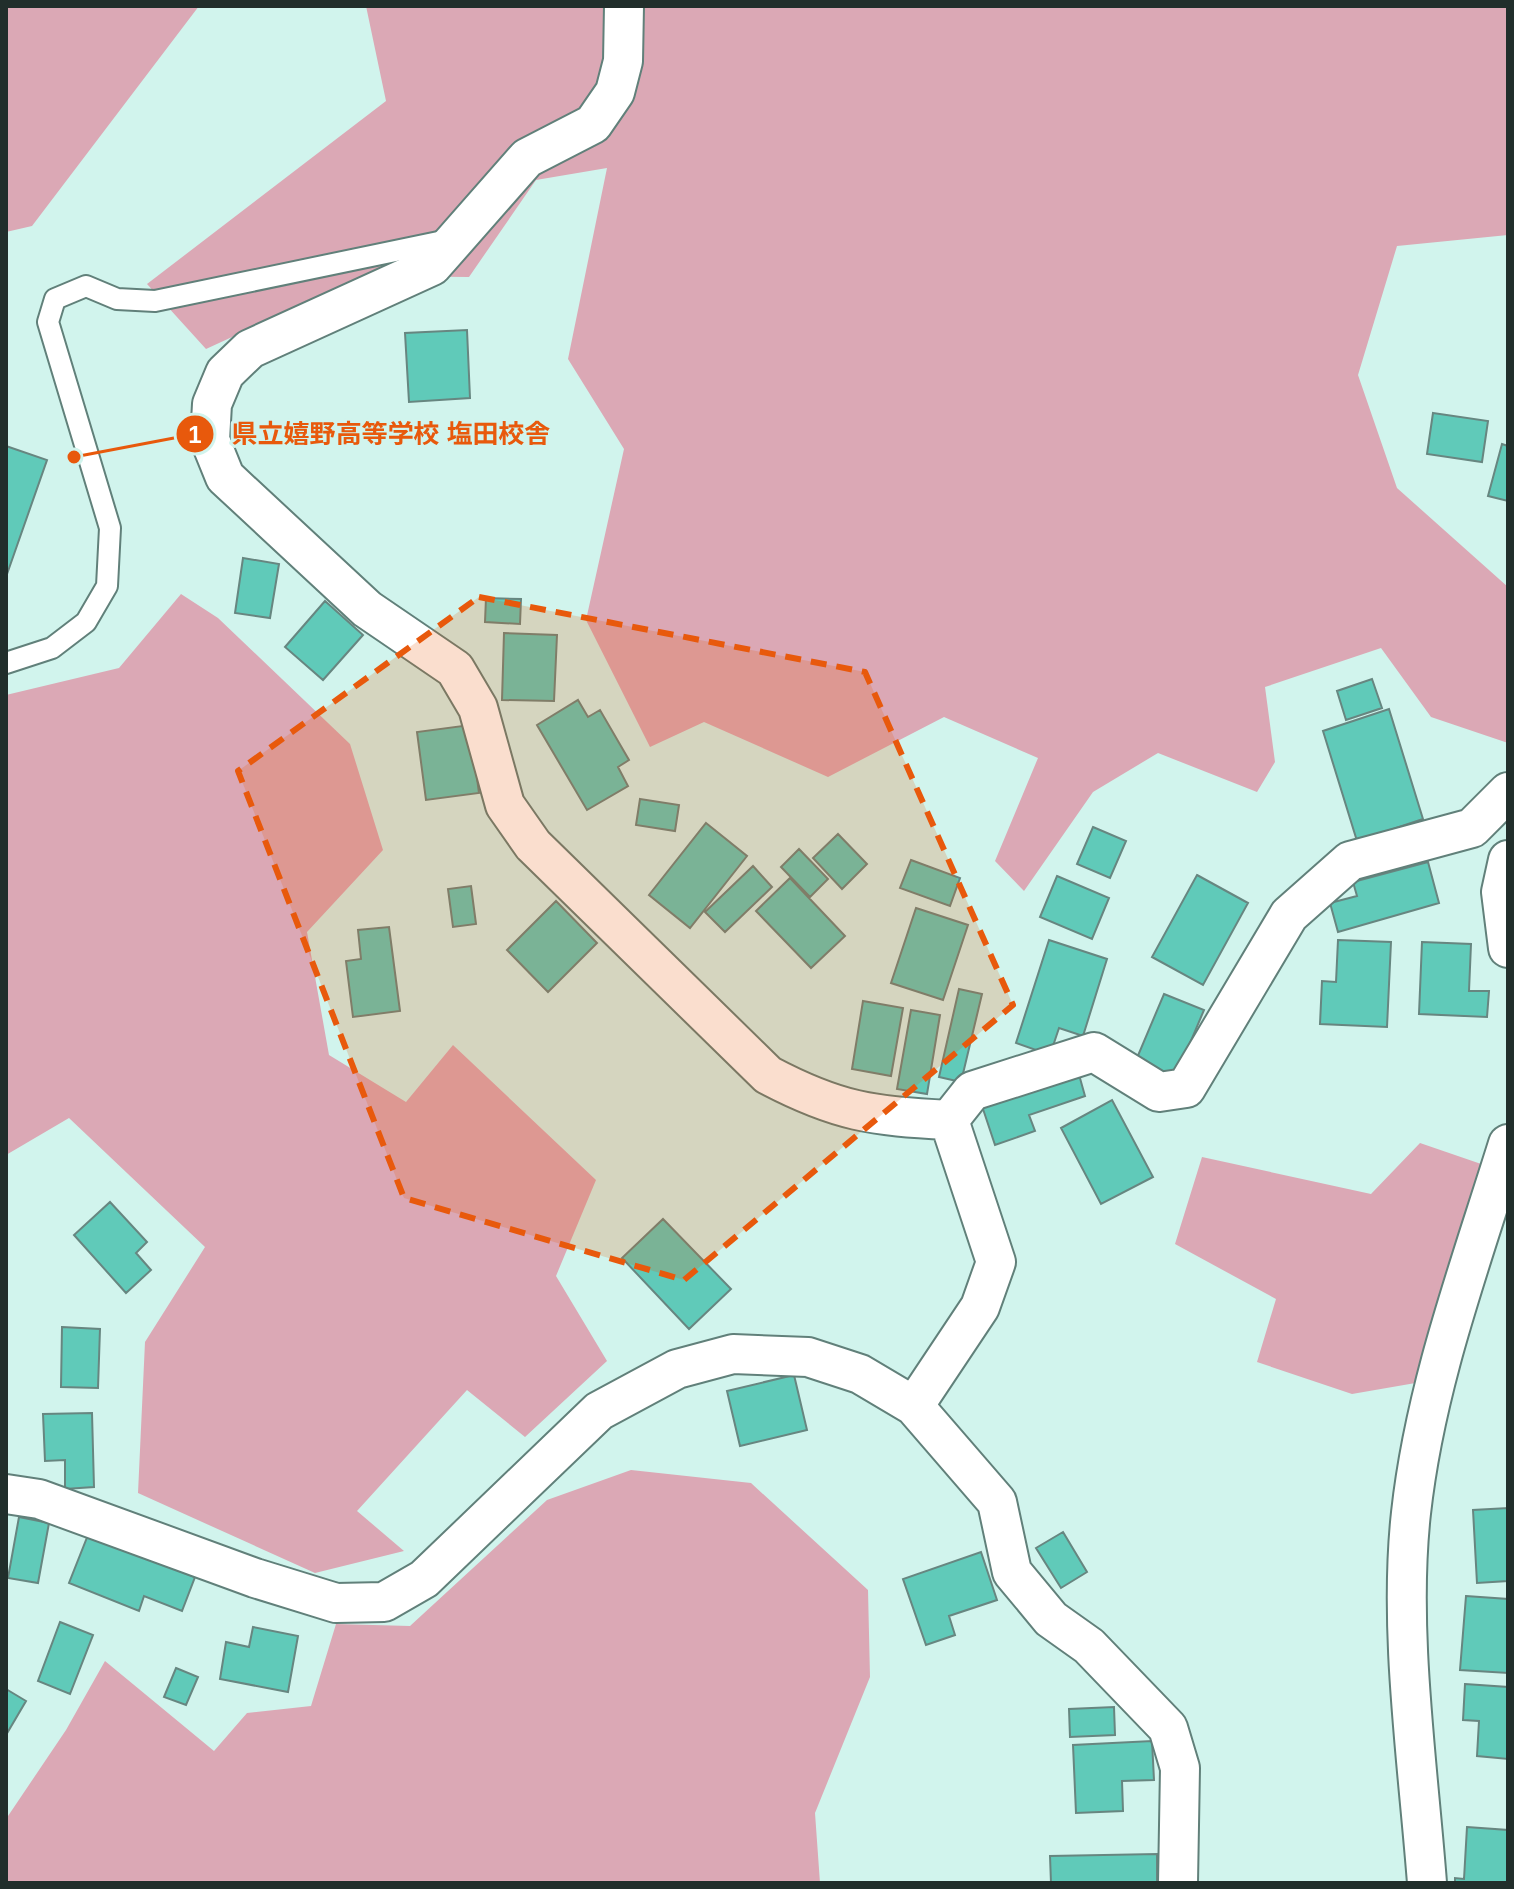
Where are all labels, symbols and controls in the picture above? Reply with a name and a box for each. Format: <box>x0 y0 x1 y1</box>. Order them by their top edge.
callout: 県立嬉野高等学校 塩田校舎 <box>175 409 567 459</box>
text: 県立嬉野高等学校 塩田校舎 <box>231 419 551 449</box>
text: 1 <box>188 421 202 448</box>

